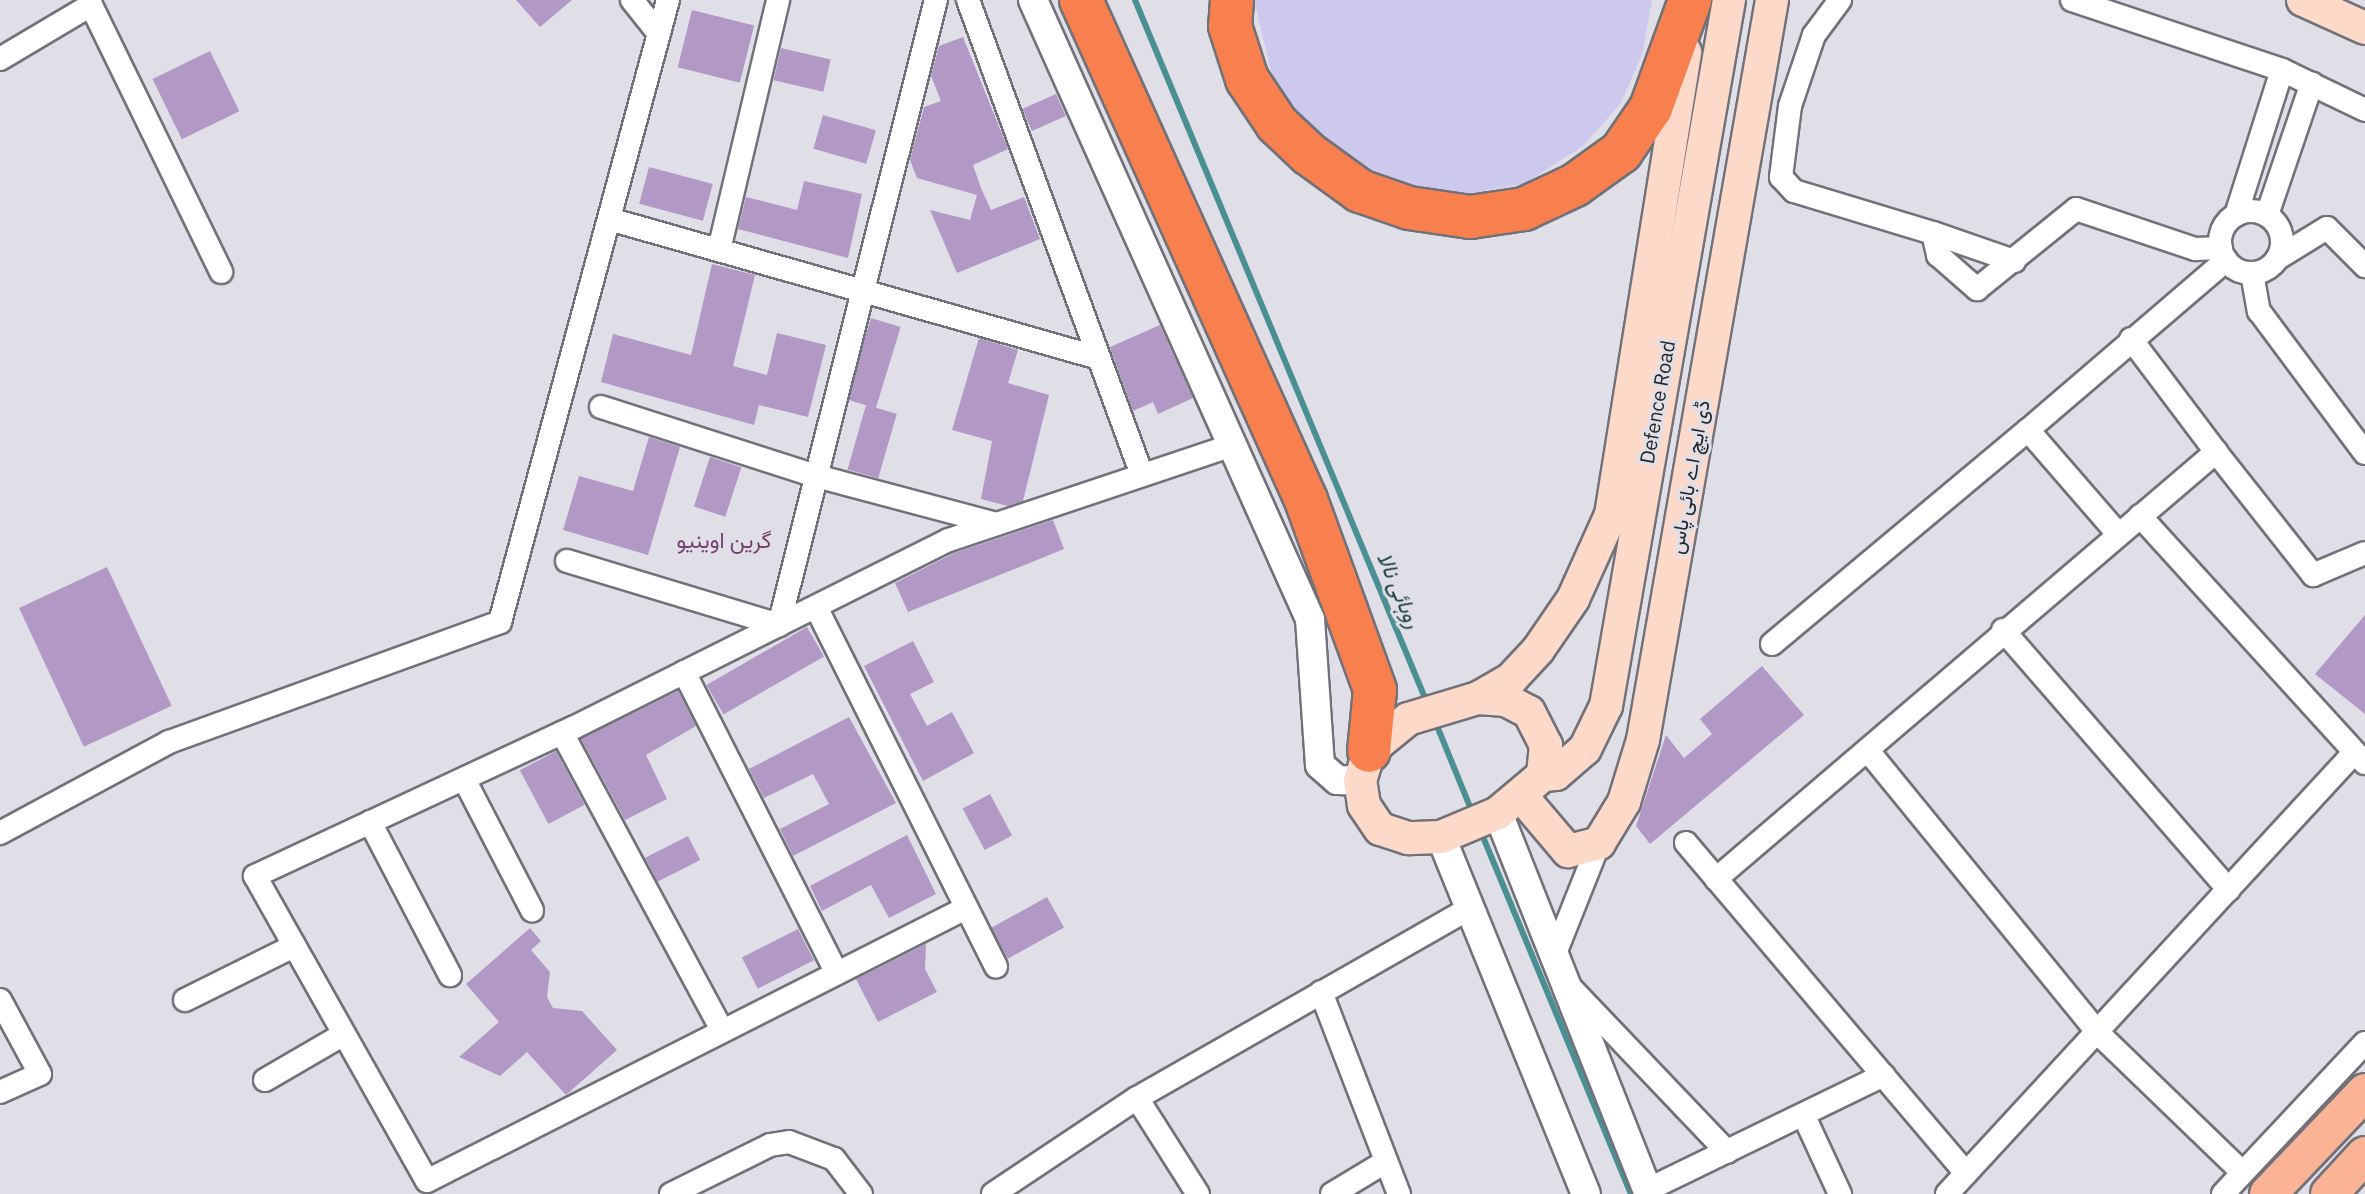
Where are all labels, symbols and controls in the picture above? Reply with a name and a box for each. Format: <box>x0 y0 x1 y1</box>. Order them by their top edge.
street label: Defence Road <box>1634 338 1680 466</box>
street label: ڈی ایچ اے بائی پاس <box>1664 398 1714 556</box>
district label: گرین اوینیو <box>676 527 772 553</box>
water label: روہائی نالا <box>1372 548 1428 632</box>

